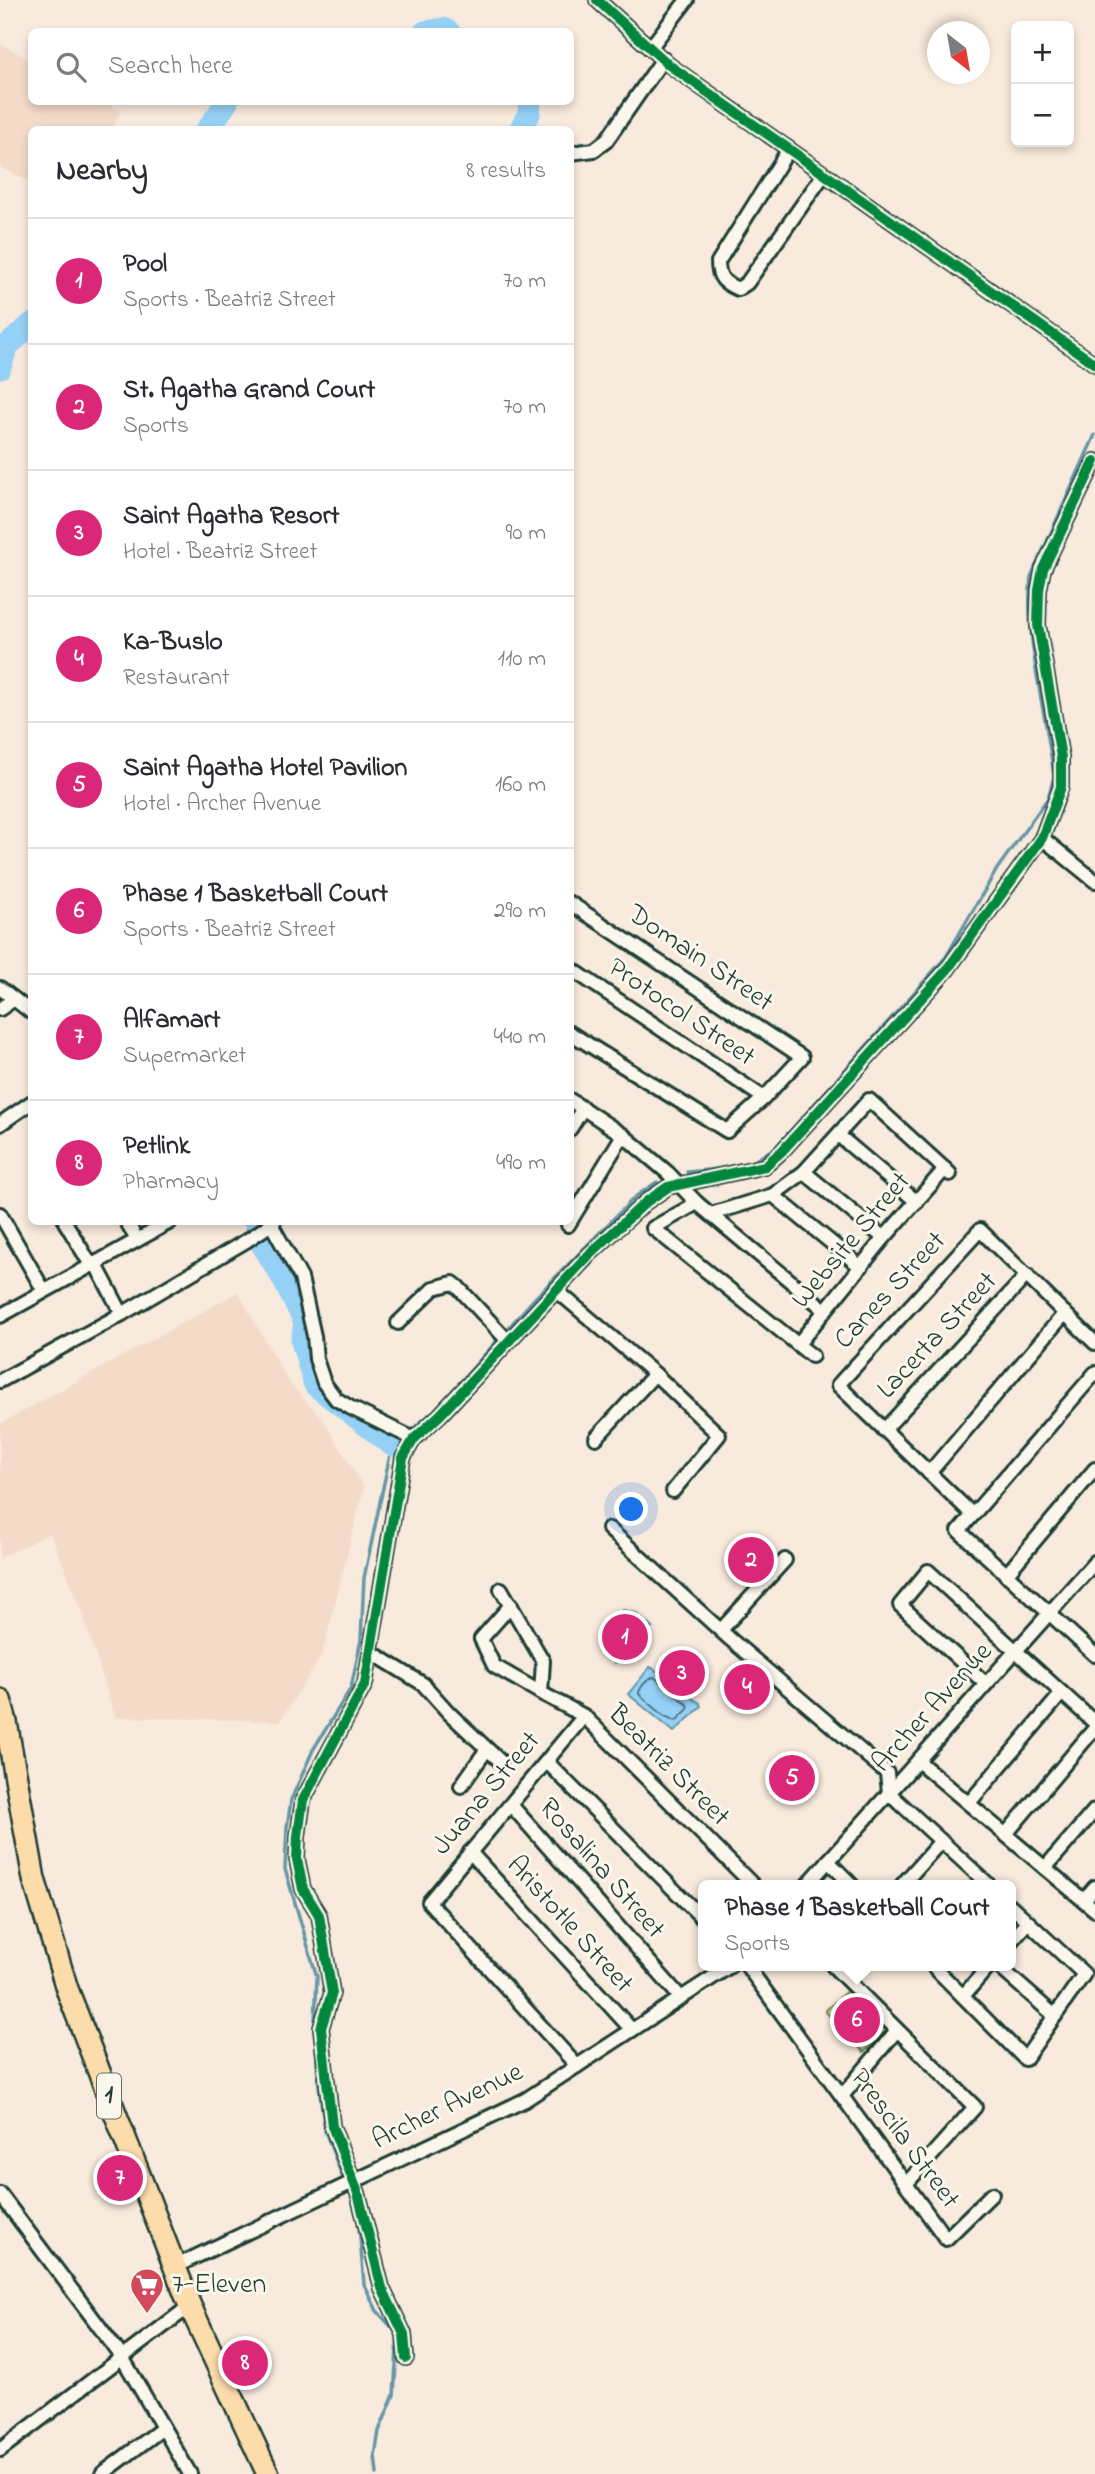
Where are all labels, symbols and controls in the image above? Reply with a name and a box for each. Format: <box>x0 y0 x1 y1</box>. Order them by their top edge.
north arrow <box>927 21 990 84</box>
map controls <box>1011 21 1074 147</box>
button: + <box>1011 21 1074 84</box>
search box <box>28 28 574 105</box>
icon: search <box>52 48 90 86</box>
text: Search here <box>108 48 233 86</box>
button: − <box>1011 84 1074 147</box>
text: Nearby <box>56 150 148 194</box>
text: 8 results <box>466 155 546 188</box>
text: Pool <box>123 246 167 284</box>
text: 1 <box>75 265 83 298</box>
text: 70 m <box>503 265 546 298</box>
text: Sports · Beatriz Street <box>123 284 336 317</box>
text: St. Agatha Grand Court <box>123 372 375 410</box>
text: 2 <box>73 391 85 424</box>
text: 70 m <box>503 391 546 424</box>
text: Sports <box>123 410 189 443</box>
text: Saint Agatha Resort <box>123 498 339 536</box>
text: 3 <box>74 517 84 550</box>
text: 90 m <box>506 517 546 550</box>
text: Hotel · Beatriz Street <box>123 536 317 569</box>
text: Ka-Buslo <box>123 624 223 662</box>
text: 4 <box>74 643 84 676</box>
text: 110 m <box>498 643 546 676</box>
text: Restaurant <box>123 662 230 695</box>
text: Saint Agatha Hotel Pavilion <box>123 750 407 788</box>
text: 5 <box>72 769 86 802</box>
text: 160 m <box>495 769 546 802</box>
text: Hotel · Archer Avenue <box>123 788 321 821</box>
text: Phase 1 Basketball Court <box>123 876 388 914</box>
street label: Domain Street <box>618 894 781 1023</box>
text: 6 <box>74 895 84 928</box>
text: 290 m <box>494 895 546 928</box>
text: Sports · Beatriz Street <box>123 914 336 947</box>
street label: Protocol Street <box>599 948 763 1078</box>
text: Alfamart <box>123 1002 221 1040</box>
text: 7 <box>74 1021 84 1054</box>
text: 440 m <box>494 1021 546 1054</box>
text: Supermarket <box>123 1040 246 1073</box>
text: Petlink <box>123 1128 190 1166</box>
text: 8 <box>75 1147 83 1180</box>
text: 490 m <box>496 1147 546 1180</box>
street label: Website Street <box>782 1164 922 1318</box>
text: Pharmacy <box>123 1166 219 1199</box>
street label: Canes Street <box>825 1223 957 1359</box>
street label: Lacerta Street <box>868 1263 1008 1409</box>
your location <box>614 1492 648 1526</box>
pin: 2 <box>728 1534 774 1586</box>
pin: 1 <box>602 1611 648 1663</box>
street label: Archer Avenue <box>863 1633 1003 1783</box>
pin: 3 <box>659 1647 705 1699</box>
pin: 4 <box>724 1661 770 1713</box>
street label: Beatriz Street <box>597 1695 739 1837</box>
street label: Juana Street <box>423 1723 551 1865</box>
pin: 5 <box>769 1752 815 1804</box>
street label: Rosalina Street <box>528 1789 674 1949</box>
street label: Aristotle Street <box>496 1847 642 2003</box>
popup <box>698 1880 1016 1971</box>
text: Phase 1 Basketball Court <box>725 1890 989 1928</box>
text: Sports <box>725 1928 790 1961</box>
pin: 6 <box>834 1994 880 2046</box>
street label: Archer Avenue <box>365 2053 531 2161</box>
street label: Prescila Street <box>839 2060 969 2218</box>
road number: 1 <box>97 2074 121 2118</box>
pin: 7 <box>97 2152 143 2204</box>
place label: 7-Eleven <box>172 2265 266 2306</box>
supermarket icon: 7-Eleven <box>128 2266 166 2315</box>
pin: 8 <box>222 2337 268 2389</box>

